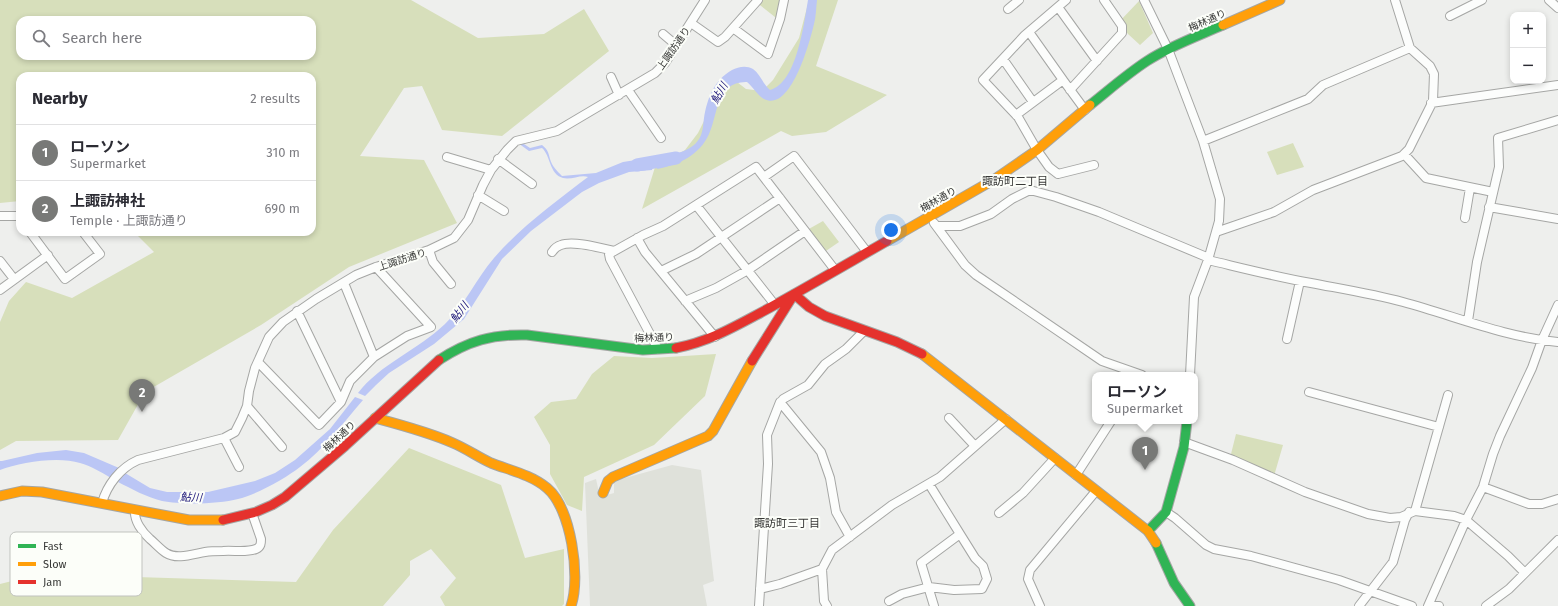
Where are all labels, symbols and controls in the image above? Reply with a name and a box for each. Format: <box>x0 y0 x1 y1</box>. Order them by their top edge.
street label: 梅林通り <box>1187 7 1228 35</box>
map controls <box>1510 12 1546 84</box>
button: + <box>1510 12 1546 48</box>
search box <box>16 16 316 60</box>
street label: 上諏訪通り <box>655 25 693 72</box>
icon: search <box>30 27 52 49</box>
text: Search here <box>62 29 142 47</box>
button: − <box>1510 48 1546 84</box>
water label: 鮎川 <box>708 80 731 106</box>
text: Nearby <box>32 88 87 109</box>
text: 2 results <box>250 91 300 106</box>
text: ローソン <box>70 138 130 156</box>
text: 1 <box>42 145 48 160</box>
text: 310 m <box>266 145 300 160</box>
text: Supermarket <box>70 156 146 171</box>
district label: 諏訪町二丁目 <box>982 175 1048 188</box>
street label: 梅林通り <box>918 185 959 215</box>
text: 上諏訪神社 <box>70 192 145 210</box>
text: 2 <box>42 201 48 216</box>
text: 690 m <box>265 201 300 216</box>
text: Temple · 上諏訪通り <box>70 213 188 228</box>
your location <box>881 220 901 240</box>
street label: 上諏訪通り <box>377 247 428 273</box>
water label: 鮎川 <box>447 299 472 325</box>
street label: 梅林通り <box>634 331 674 345</box>
popup <box>1092 372 1198 424</box>
pin: 2 <box>129 379 155 412</box>
text: ローソン <box>1107 383 1167 401</box>
text: Supermarket <box>1107 401 1183 416</box>
street label: 梅林通り <box>321 419 358 455</box>
pin: 1 <box>1132 437 1158 470</box>
water label: 鮎川 <box>180 490 203 505</box>
district label: 諏訪町三丁目 <box>754 517 820 530</box>
legend <box>10 532 142 596</box>
text: Fast <box>43 540 63 553</box>
text: Slow <box>43 558 67 571</box>
text: Jam <box>43 576 62 589</box>

